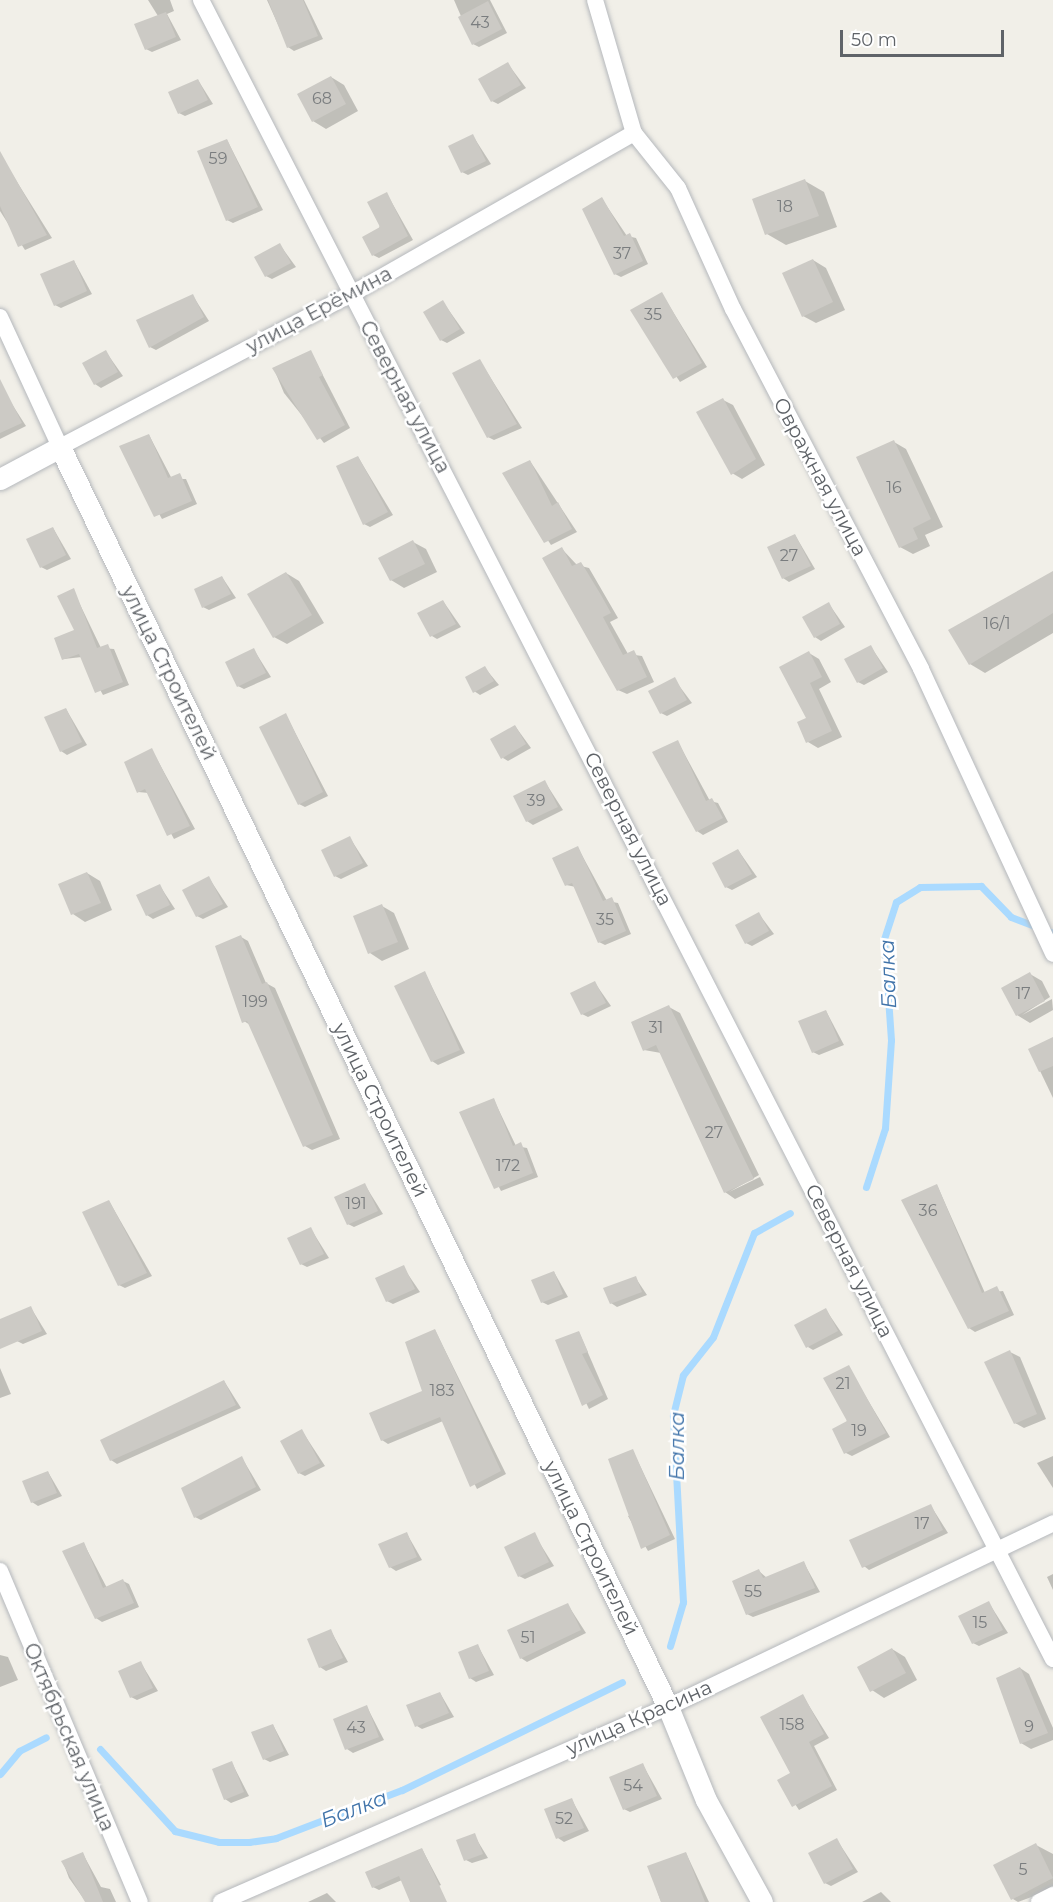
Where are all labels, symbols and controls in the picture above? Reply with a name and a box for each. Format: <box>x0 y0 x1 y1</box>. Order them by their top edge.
house number: 43 <box>470 13 490 33</box>
scale bar <box>843 18 1006 56</box>
text: 50 m <box>851 29 897 51</box>
house number: 68 <box>312 89 332 109</box>
house number: 59 <box>209 149 227 169</box>
house number: 18 <box>777 197 793 217</box>
house number: 37 <box>613 244 631 264</box>
street label: улица Ерёмина <box>242 261 396 359</box>
house number: 35 <box>644 305 662 325</box>
street label: Северная улица <box>355 317 455 477</box>
street label: Овражная улица <box>768 394 872 560</box>
house number: 16 <box>886 478 902 498</box>
house number: 27 <box>780 546 798 566</box>
street label: улица Строителей <box>116 582 222 764</box>
house number: 16/1 <box>983 614 1011 634</box>
street label: Северная улица <box>579 748 677 910</box>
house number: 39 <box>527 791 545 811</box>
house number: 35 <box>596 910 614 930</box>
water label: Балка <box>874 939 902 1009</box>
house number: 17 <box>1015 984 1031 1004</box>
house number: 199 <box>242 992 268 1012</box>
house number: 31 <box>649 1018 663 1038</box>
street label: улица Строителей <box>327 1019 433 1201</box>
house number: 27 <box>705 1123 723 1143</box>
house number: 172 <box>496 1156 520 1176</box>
street label: Северная улица <box>800 1180 898 1342</box>
house number: 191 <box>345 1194 367 1214</box>
house number: 36 <box>919 1201 937 1221</box>
house number: 21 <box>836 1374 850 1394</box>
house number: 183 <box>429 1381 455 1401</box>
water label: Балка <box>664 1411 690 1481</box>
house number: 19 <box>851 1421 867 1441</box>
street label: улица Строителей <box>538 1457 644 1639</box>
house number: 17 <box>914 1514 930 1534</box>
house number: 55 <box>744 1582 762 1602</box>
house number: 15 <box>973 1613 987 1633</box>
house number: 51 <box>521 1628 535 1648</box>
street label: Октябрьская улица <box>18 1639 120 1835</box>
street label: улица Красина <box>562 1675 716 1761</box>
house number: 158 <box>779 1715 805 1735</box>
house number: 9 <box>1024 1717 1034 1737</box>
house number: 43 <box>346 1718 366 1738</box>
house number: 54 <box>623 1776 643 1796</box>
water label: Балка <box>317 1785 391 1833</box>
house number: 52 <box>555 1809 573 1829</box>
house number: 5 <box>1018 1860 1028 1880</box>

